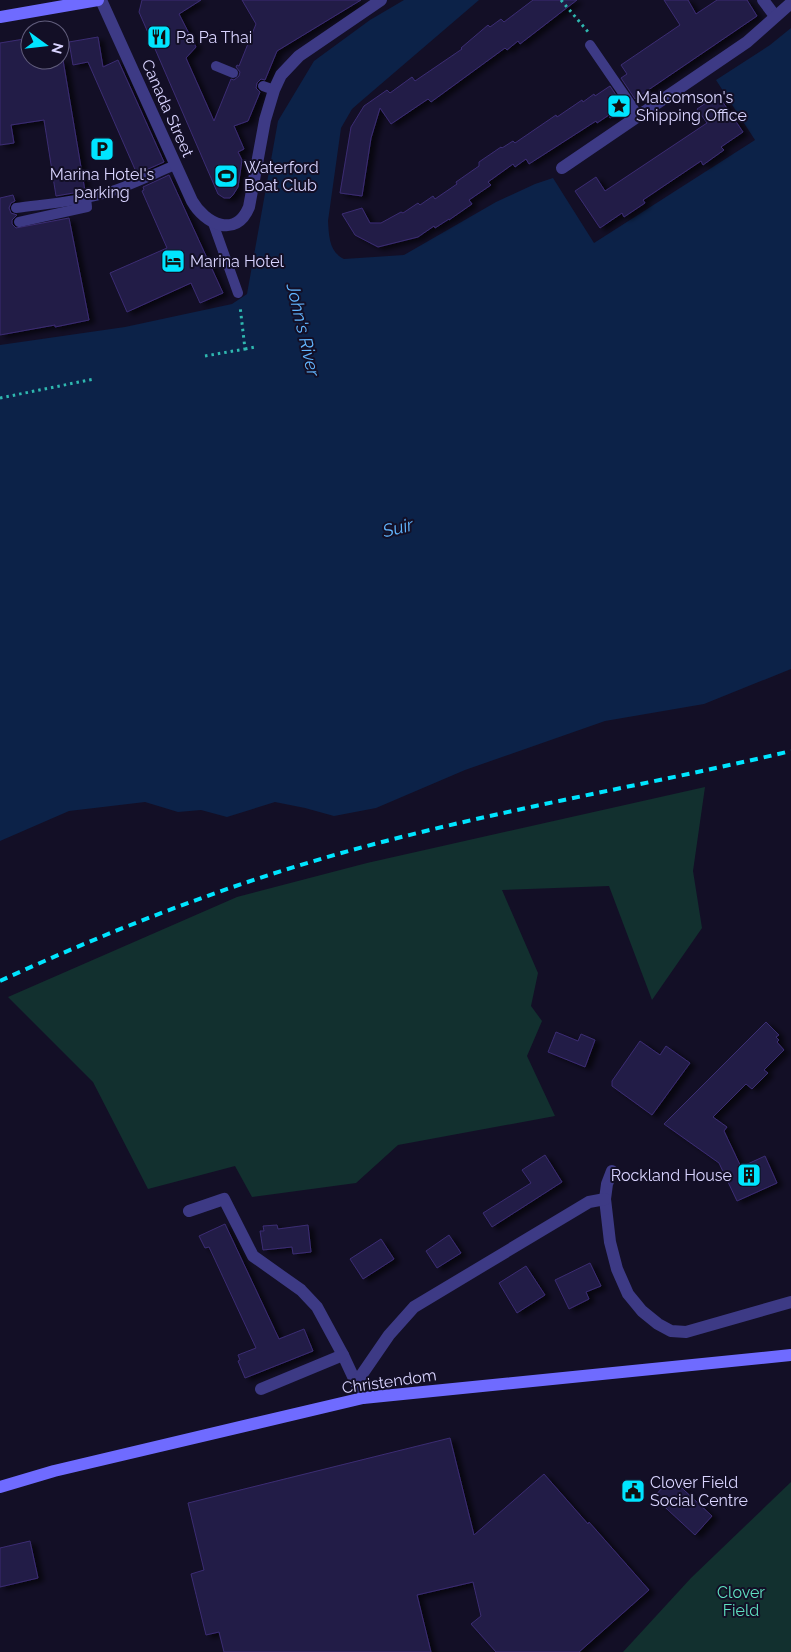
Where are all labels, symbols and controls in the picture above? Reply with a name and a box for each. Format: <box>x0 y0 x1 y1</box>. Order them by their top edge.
north arrow <box>20 20 70 70</box>
restaurant icon: Pa Pa Thai <box>146 24 172 50</box>
place label: Pa Pa Thai <box>176 28 252 47</box>
text: N <box>48 41 67 56</box>
street label: Canada Street <box>138 56 198 161</box>
place label: Malcomson's Shipping Office <box>636 88 747 125</box>
place icon: Malcomson's Shipping Office <box>606 93 632 119</box>
parking icon: Marina Hotel's parking <box>89 136 115 162</box>
place label: Waterford Boat Club <box>244 158 319 195</box>
sports icon: Waterford Boat Club <box>213 163 239 189</box>
place label: Marina Hotel's parking <box>50 165 154 202</box>
hotel icon: Marina Hotel <box>160 248 186 274</box>
place label: Marina Hotel <box>190 252 285 271</box>
water label: John's River <box>282 281 325 379</box>
water label: Suir <box>379 513 416 542</box>
building icon: Rockland House <box>736 1162 762 1188</box>
place label: Rockland House <box>611 1166 732 1185</box>
street label: Christendom <box>341 1365 438 1398</box>
place label: Clover Field Social Centre <box>650 1473 748 1510</box>
public building icon: Clover Field Social Centre <box>620 1478 646 1504</box>
park label: Clover Field <box>717 1583 765 1620</box>

